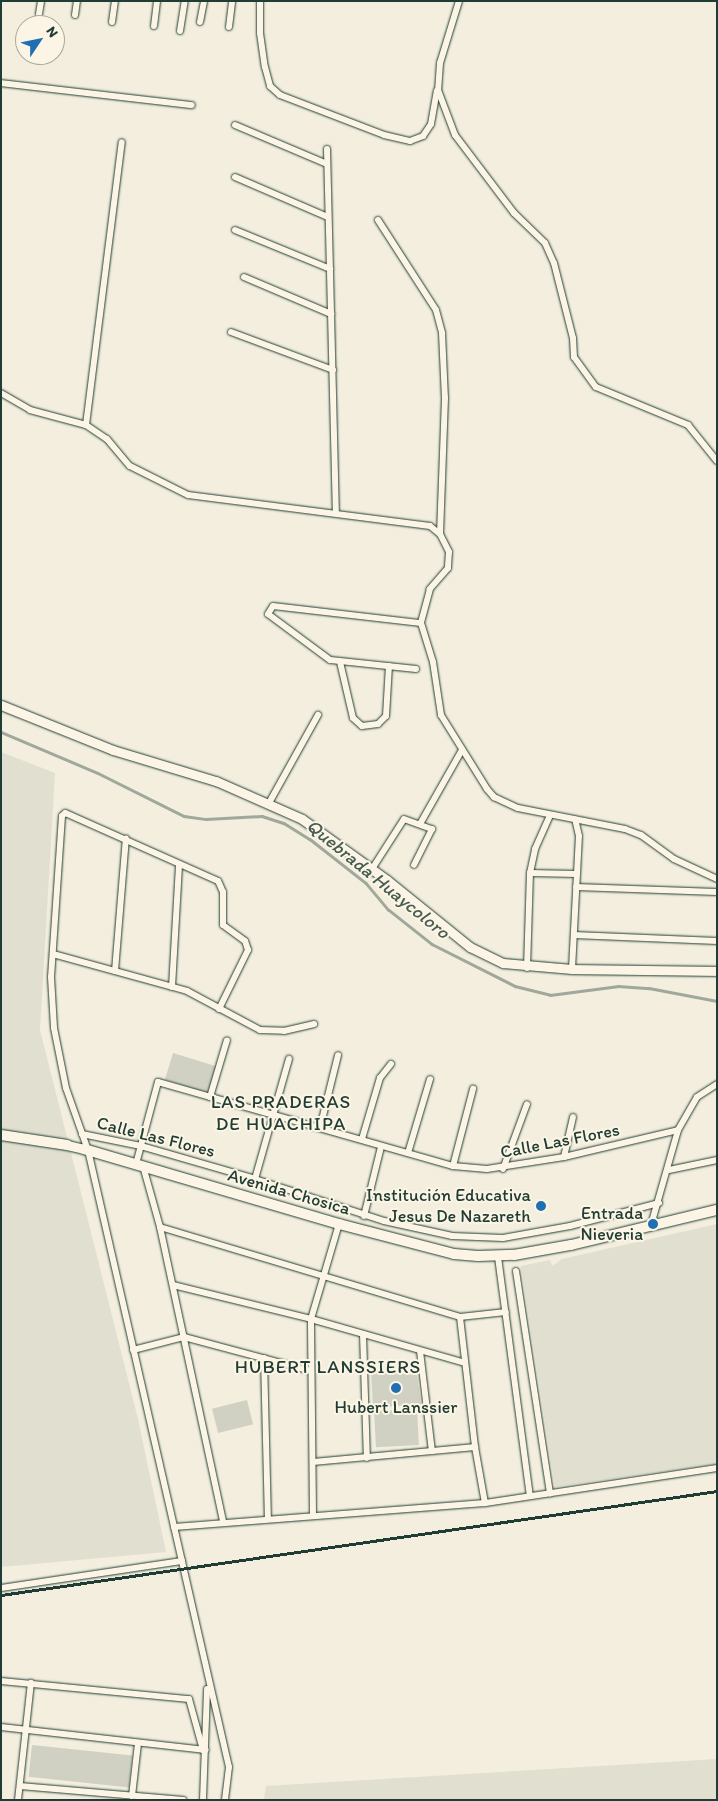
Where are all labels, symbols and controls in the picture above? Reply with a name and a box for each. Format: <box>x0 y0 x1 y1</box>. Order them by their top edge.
north arrow <box>15 15 65 65</box>
text: N <box>42 23 62 41</box>
water label: Quebrada Huaycoloro <box>302 814 454 944</box>
district label: LAS PRADERAS DE HUACHIPA <box>209 1091 353 1135</box>
street label: Calle Las Flores <box>95 1112 217 1162</box>
street label: Calle Las Flores <box>498 1119 622 1163</box>
street label: Avenida Chosica <box>225 1164 353 1220</box>
place label: Institución Educativa Jesus De Nazareth <box>366 1185 531 1228</box>
marker: Institución Educativa Jesus De Nazareth <box>535 1200 547 1212</box>
place label: Entrada Nieveria <box>580 1203 643 1246</box>
marker: Entrada Nieveria <box>647 1218 659 1230</box>
district label: HUBERT LANSSIERS <box>234 1356 422 1378</box>
marker: Hubert Lanssier <box>390 1382 402 1394</box>
place label: Hubert Lanssier <box>334 1396 458 1418</box>

